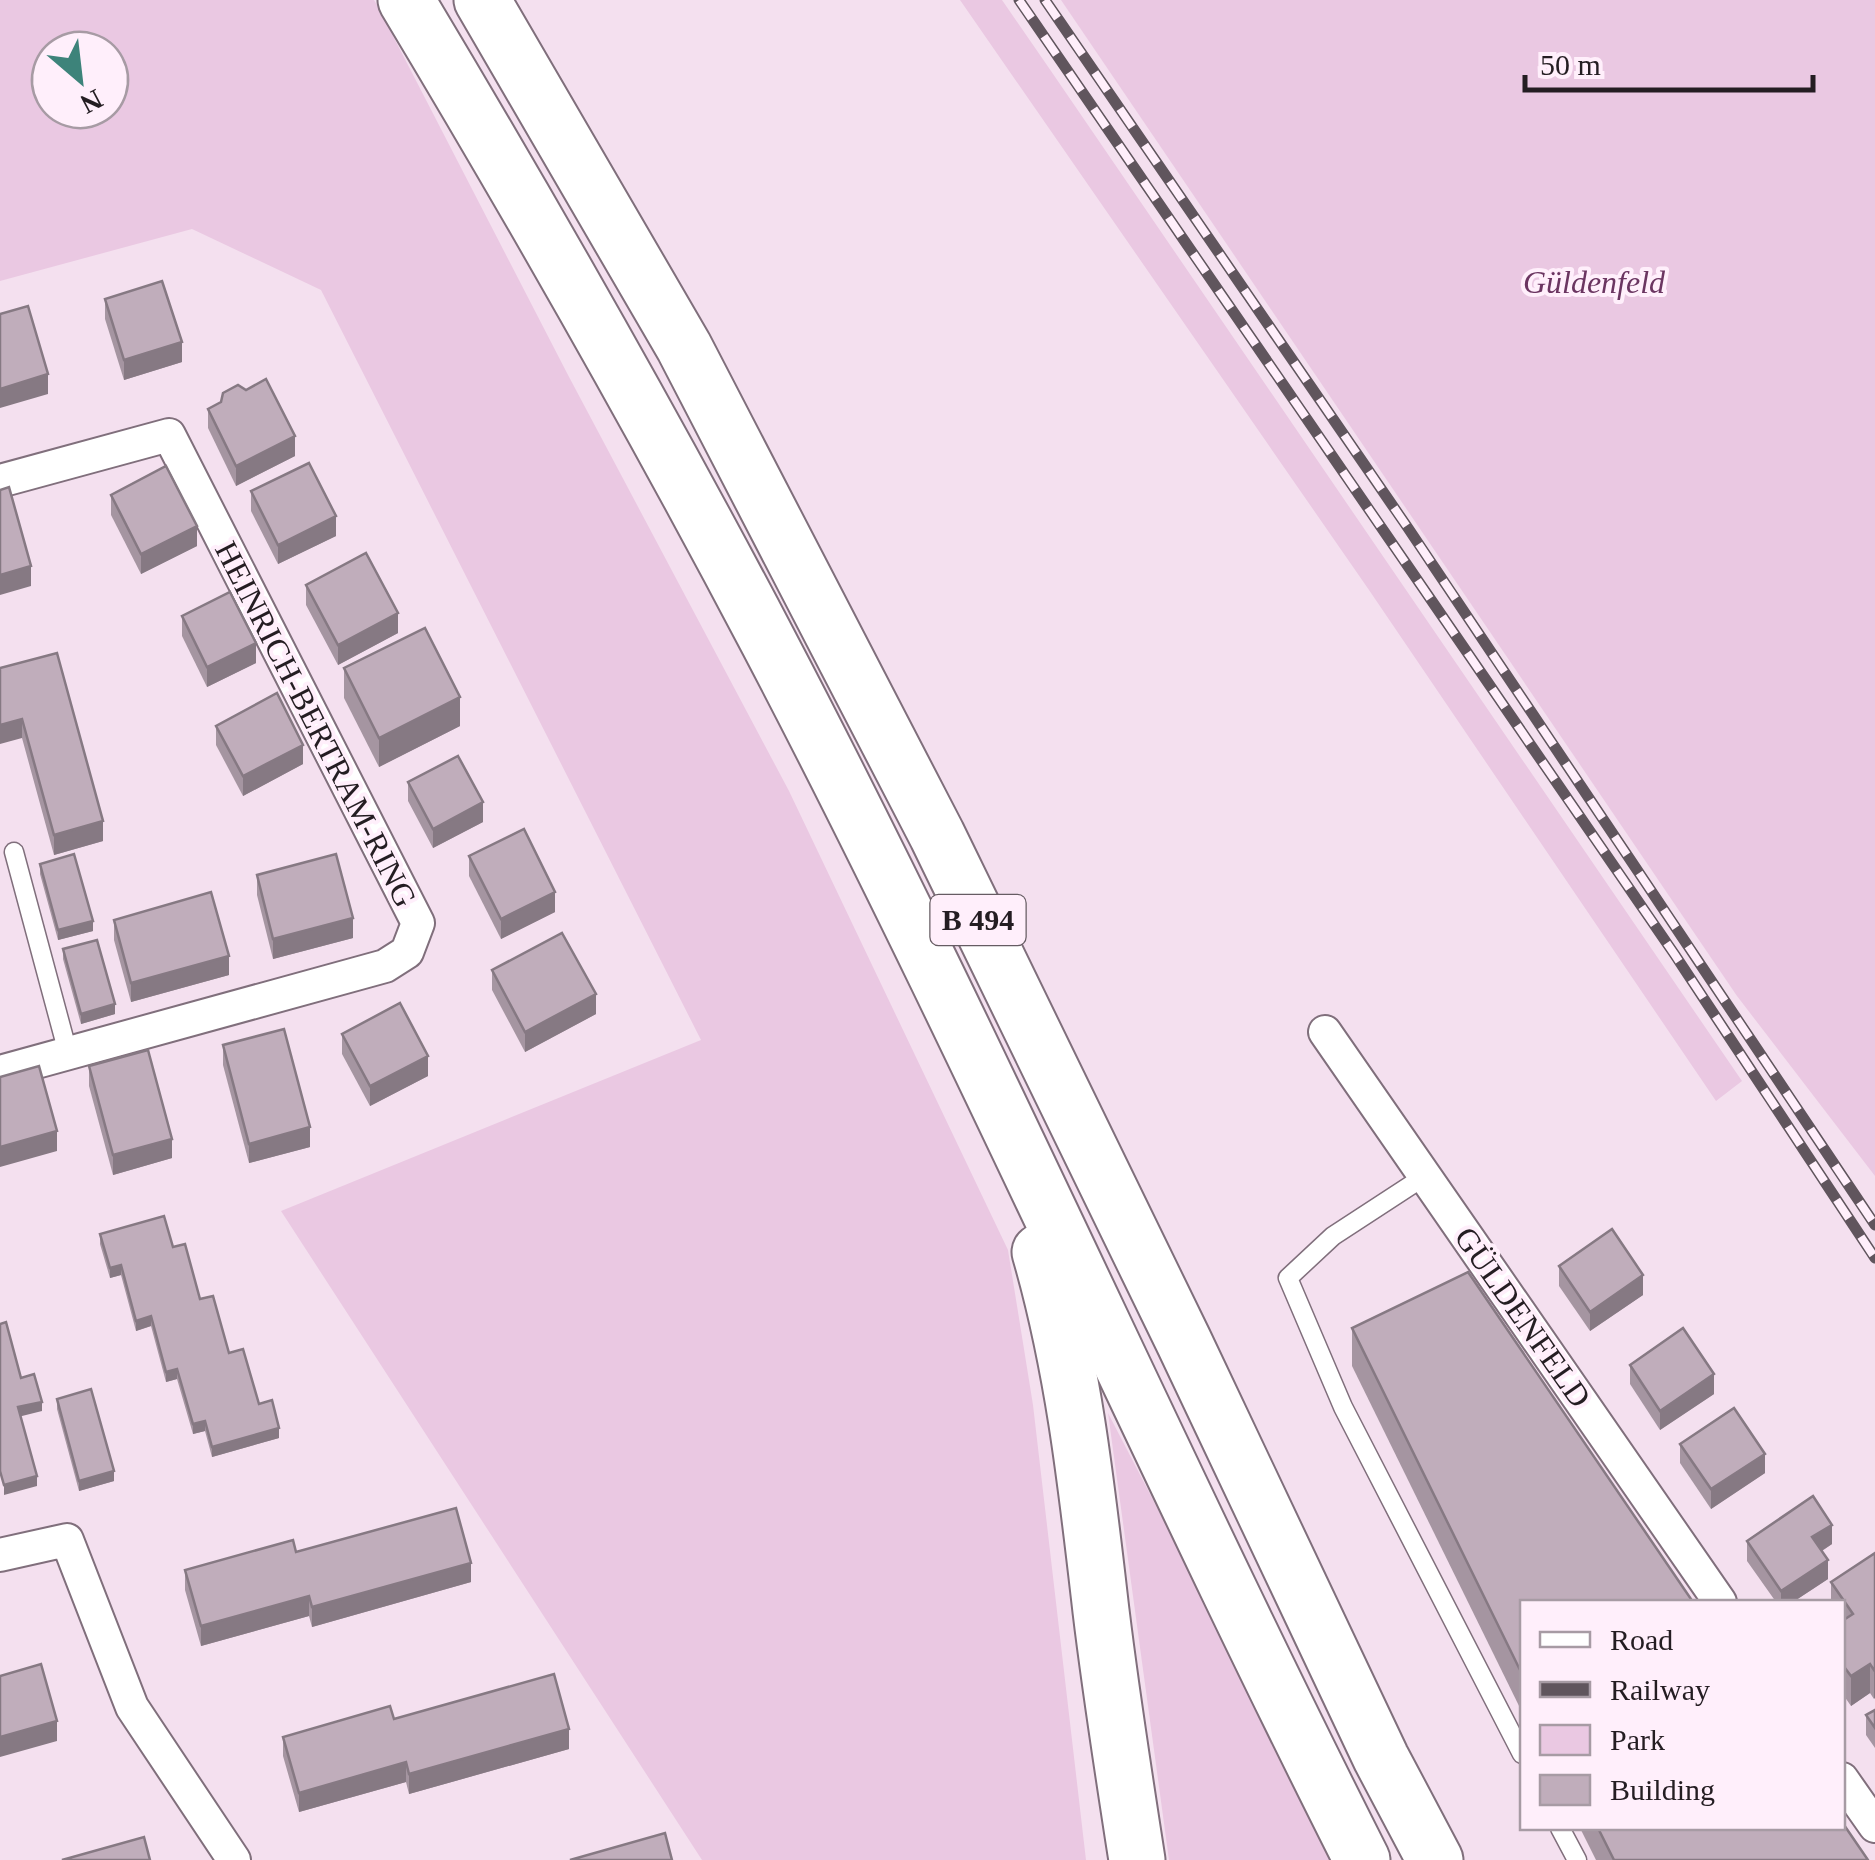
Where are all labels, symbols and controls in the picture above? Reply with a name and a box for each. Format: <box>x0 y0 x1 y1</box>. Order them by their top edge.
north arrow <box>30 30 130 130</box>
scale bar <box>1525 30 1812 92</box>
text: 50 m <box>1540 48 1601 81</box>
text: N <box>75 83 108 120</box>
park label: Güldenfeld <box>1523 264 1666 300</box>
street label: HEINRICH-BERTRAM-RING <box>208 535 424 913</box>
road number: B 494 <box>930 895 1026 945</box>
street label: GÜLDENFELD <box>1448 1220 1598 1414</box>
legend <box>1520 1600 1845 1830</box>
text: Road <box>1610 1623 1673 1656</box>
text: Railway <box>1610 1673 1710 1706</box>
text: Park <box>1610 1723 1665 1756</box>
text: Building <box>1610 1773 1715 1806</box>

